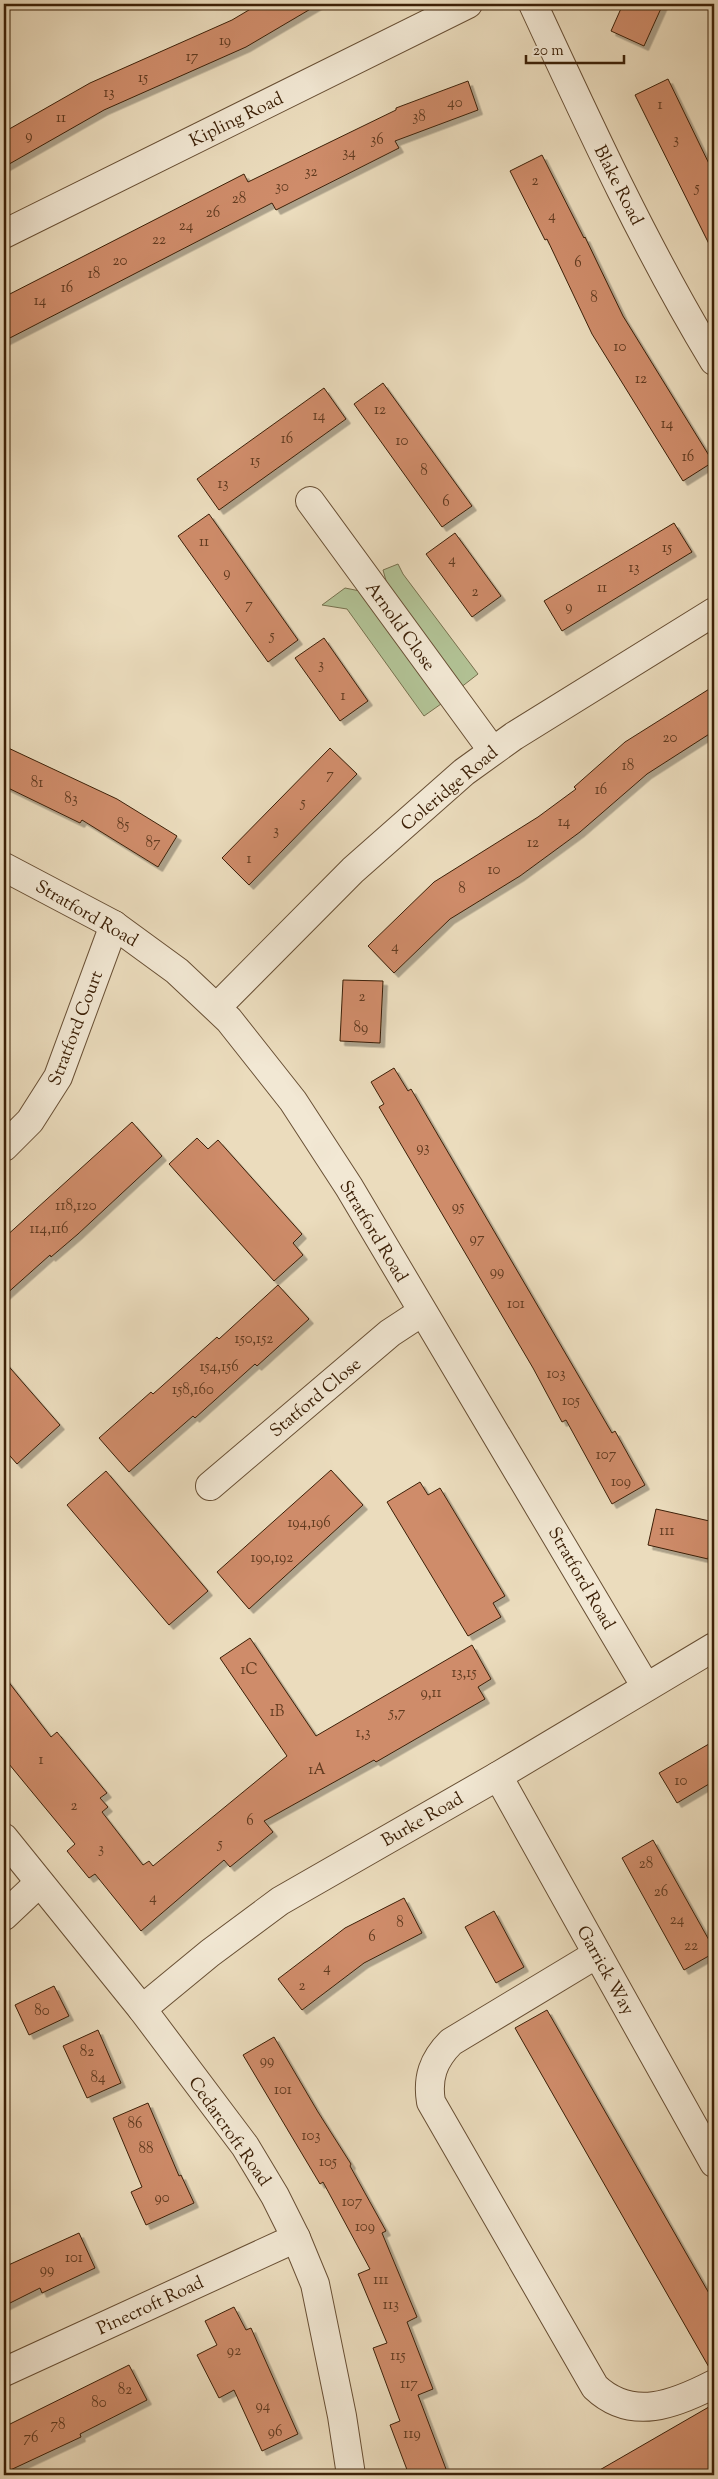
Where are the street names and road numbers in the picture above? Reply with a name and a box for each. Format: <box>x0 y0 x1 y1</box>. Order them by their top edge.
street label: Kipling Road <box>186 87 288 155</box>
street label: Blake Road <box>586 141 648 230</box>
street label: Arnold Close <box>358 577 441 677</box>
street label: Coleridge Road <box>396 741 505 838</box>
street label: Stratford Road <box>30 875 142 955</box>
street label: Stratford Court <box>43 967 111 1090</box>
street label: Stratford Road <box>332 1176 413 1288</box>
street label: Statford Close <box>265 1352 368 1445</box>
street label: Stratford Road <box>540 1523 620 1635</box>
street label: Burke Road <box>377 1787 469 1855</box>
street label: Garrick Way <box>569 1921 640 2021</box>
street label: Cedarcroft Road <box>181 2072 276 2192</box>
street label: Pinecroft Road <box>93 2271 209 2343</box>

